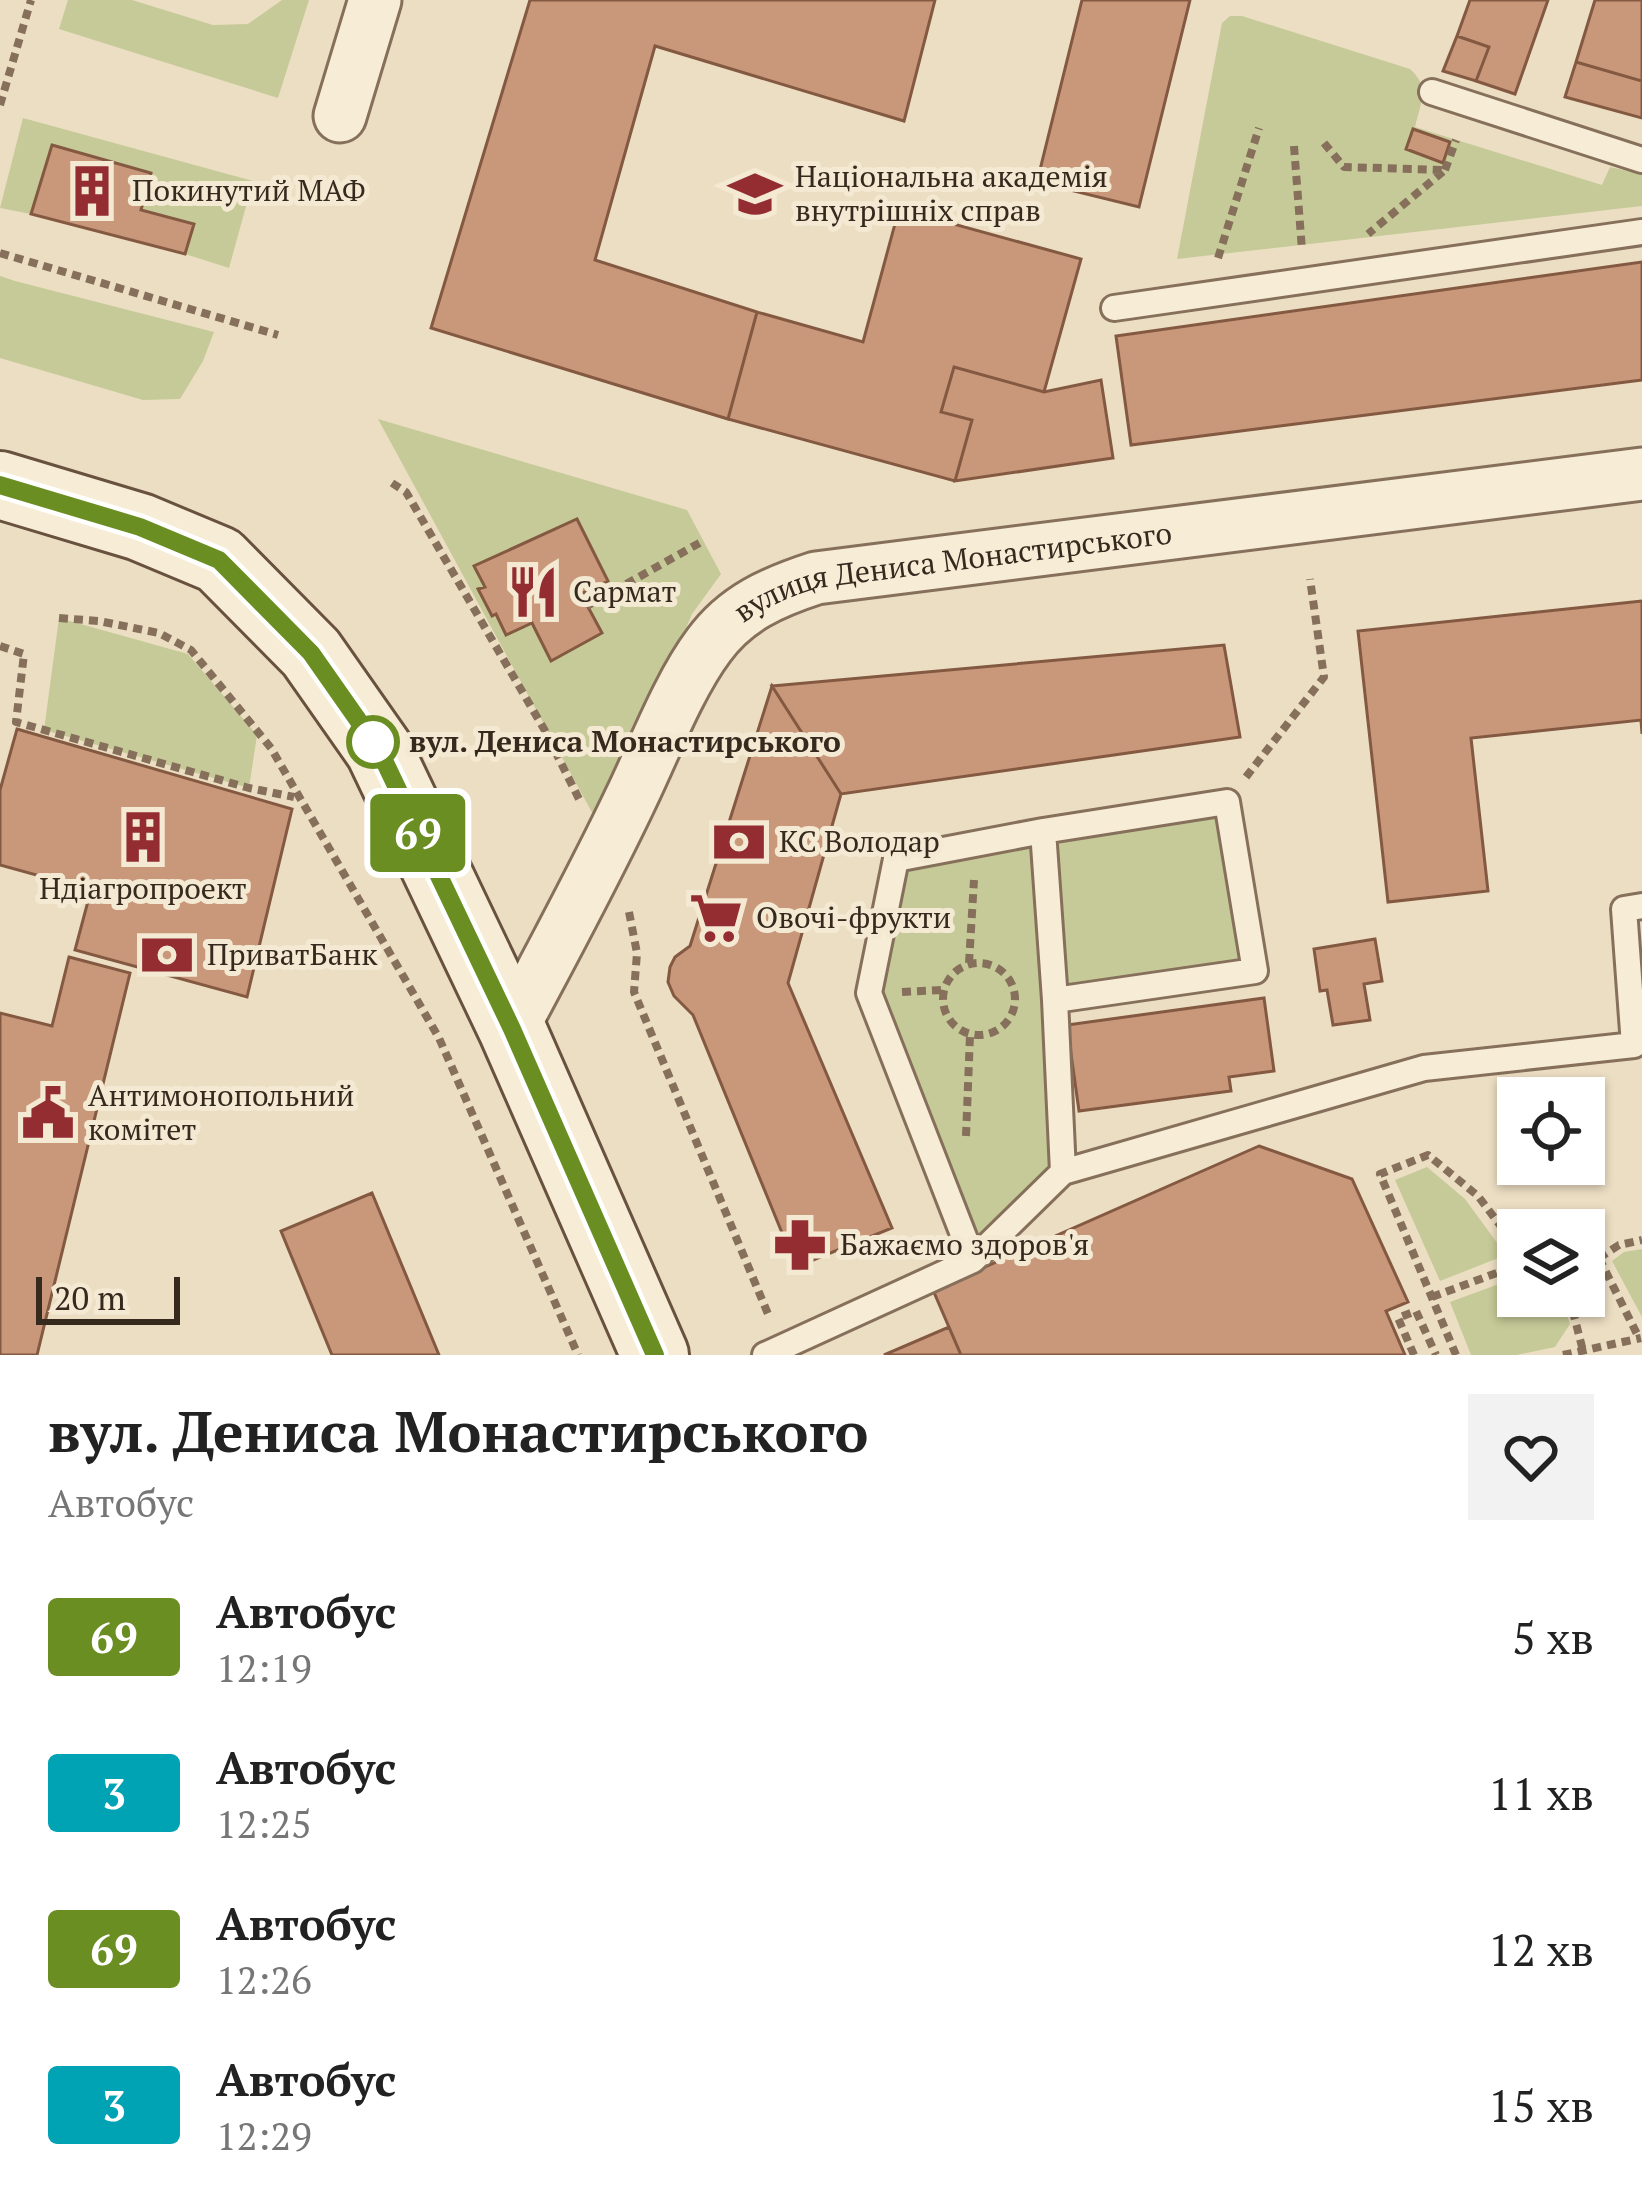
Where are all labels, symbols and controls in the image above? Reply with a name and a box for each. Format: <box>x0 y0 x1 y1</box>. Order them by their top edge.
place label: Національна академія внутрішніх справ <box>795 156 1108 230</box>
building icon: Покинутий МАФ <box>63 162 121 220</box>
school or university icon: Національна академія внутрішніх справ <box>726 165 784 223</box>
place label: Покинутий МАФ <box>132 170 366 210</box>
street label: вулиця Дениса Монастирського <box>725 512 1174 631</box>
restaurant icon: Сармат <box>504 563 562 621</box>
place label: Сармат <box>573 571 677 611</box>
marker: вул. Дениса Монастирського <box>348 717 398 767</box>
place label: вул. Дениса Монастирського <box>409 721 841 761</box>
line badge: 69 <box>364 794 472 872</box>
text: 69 <box>394 805 442 861</box>
building icon: Ндіагропроект <box>114 808 172 866</box>
bank icon: КС Володар <box>710 813 768 871</box>
place label: КС Володар <box>779 821 940 861</box>
place label: Ндіагропроект <box>39 868 247 908</box>
supermarket icon: Овочі-фрукти <box>687 889 745 947</box>
place label: Овочі-фрукти <box>756 897 951 937</box>
bank icon: ПриватБанк <box>138 926 196 984</box>
place label: ПриватБанк <box>207 934 378 974</box>
place label: Антимонопольний комітет <box>88 1075 354 1149</box>
map controls <box>1497 1077 1605 1317</box>
button: locate <box>1497 1077 1605 1185</box>
public building icon: Антимонопольний комітет <box>19 1084 77 1142</box>
button: layers <box>1497 1209 1605 1317</box>
pharmacy icon: Бажаємо здоров'я <box>771 1216 829 1274</box>
place label: Бажаємо здоров'я <box>840 1224 1089 1264</box>
scale bar <box>36 1271 180 1324</box>
text: 20 m <box>54 1276 126 1319</box>
text: вул. Дениса Монастирського <box>48 1393 868 1468</box>
button: heart <box>1468 1394 1594 1520</box>
text: Автобус <box>48 1476 194 1528</box>
text: Автобус <box>216 1581 396 1641</box>
text: 5 хв <box>1512 1607 1594 1667</box>
text: 69 <box>90 1609 138 1665</box>
text: 12:19 <box>216 1641 312 1693</box>
text: Автобус <box>216 1737 396 1797</box>
text: 11 хв <box>1488 1763 1594 1823</box>
text: 3 <box>102 1765 126 1821</box>
text: 12:25 <box>216 1797 312 1849</box>
text: Автобус <box>216 1893 396 1953</box>
text: 12 хв <box>1488 1919 1594 1979</box>
text: 69 <box>90 1921 138 1977</box>
text: 12:26 <box>216 1953 312 2005</box>
text: Автобус <box>216 2049 396 2109</box>
text: 15 хв <box>1488 2075 1594 2135</box>
text: 3 <box>102 2077 126 2133</box>
text: 12:29 <box>216 2109 312 2161</box>

